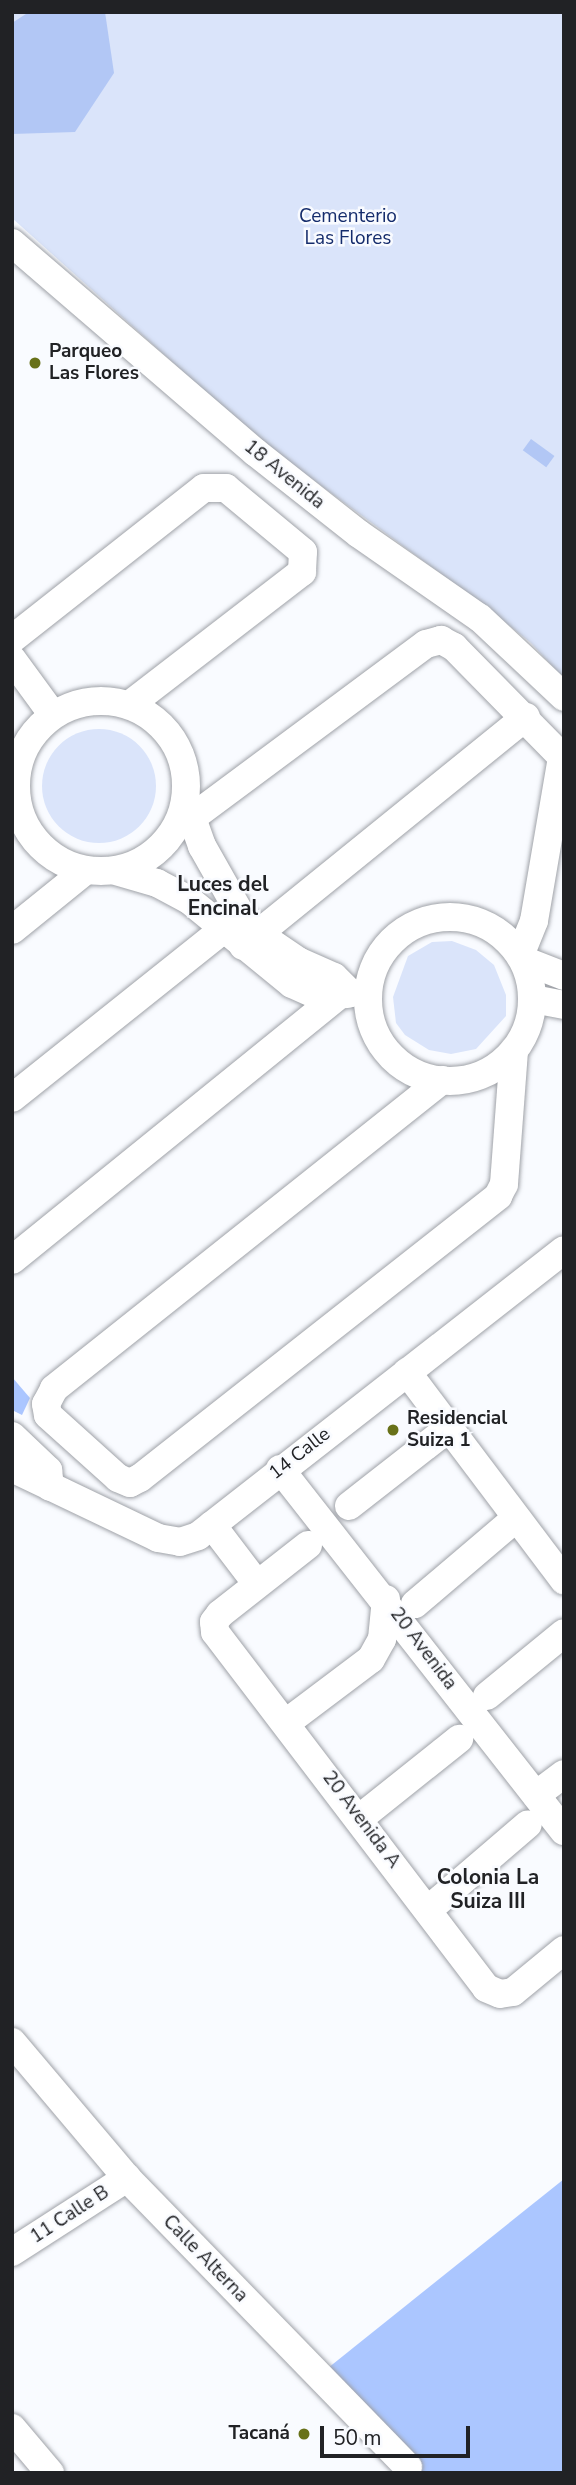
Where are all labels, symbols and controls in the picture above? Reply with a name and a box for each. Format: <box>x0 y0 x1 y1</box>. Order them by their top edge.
park label: Cementerio Las Flores <box>299 206 397 250</box>
place label: Parqueo Las Flores <box>49 341 139 385</box>
marker: Parqueo Las Flores <box>27 355 43 371</box>
street label: 18 Avenida <box>239 436 329 514</box>
district label: Luces del Encinal <box>177 871 269 921</box>
place label: Residencial Suiza 1 <box>407 1408 507 1452</box>
marker: Residencial Suiza 1 <box>385 1422 401 1438</box>
street label: 14 Calle <box>265 1423 335 1485</box>
street label: 20 Avenida <box>385 1603 461 1695</box>
street label: 20 Avenida A <box>317 1767 405 1873</box>
district label: Colonia La Suiza III <box>437 1864 539 1914</box>
street label: 11 Calle B <box>26 2181 114 2249</box>
street label: Calle Alterna <box>158 2211 252 2307</box>
scale bar <box>324 2412 475 2456</box>
place label: Tacaná <box>228 2423 290 2445</box>
text: 50 m <box>333 2424 382 2452</box>
marker: Tacaná <box>296 2426 312 2442</box>

